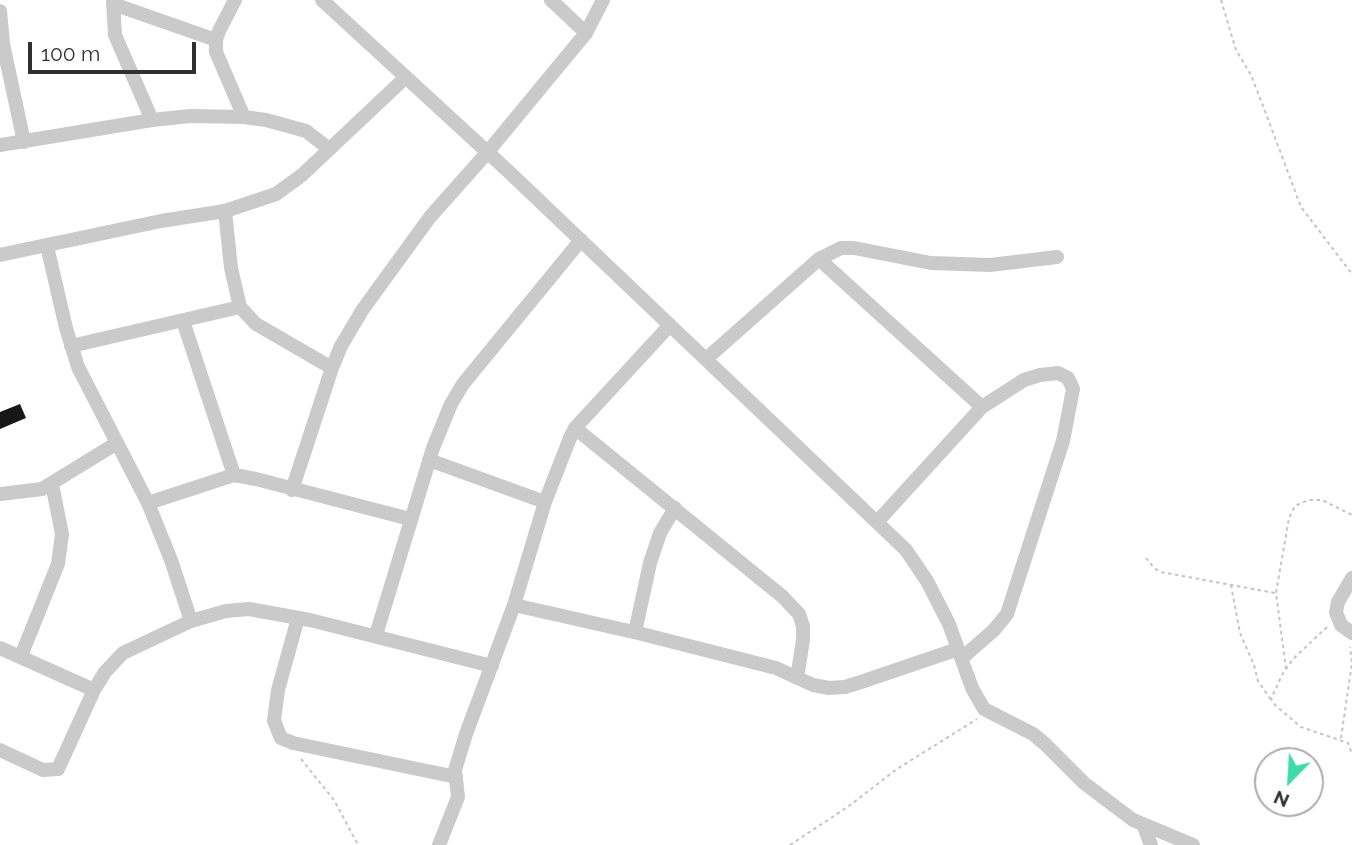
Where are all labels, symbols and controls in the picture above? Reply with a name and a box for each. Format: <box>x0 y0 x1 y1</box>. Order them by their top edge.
scale bar <box>32 28 200 72</box>
text: 100 m <box>41 41 100 66</box>
north arrow <box>1254 747 1324 817</box>
text: N <box>1270 786 1292 812</box>

